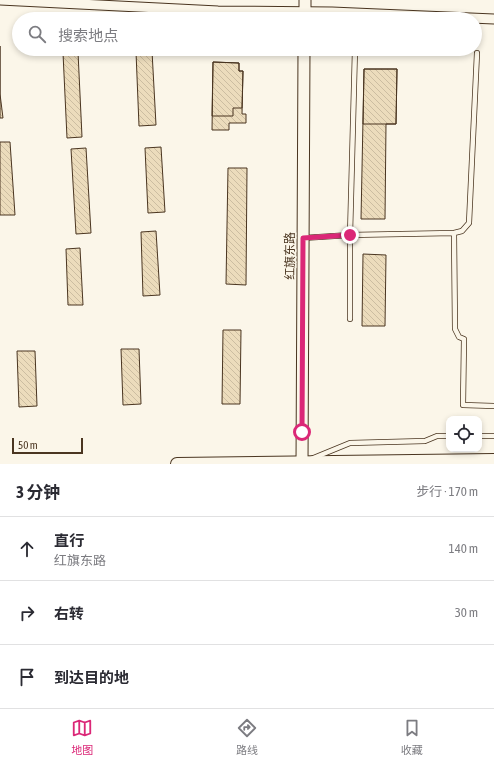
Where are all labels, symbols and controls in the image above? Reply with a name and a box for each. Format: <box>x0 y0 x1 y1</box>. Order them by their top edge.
search box <box>12 12 482 56</box>
icon: search <box>26 23 48 45</box>
text: 搜索地点 <box>58 27 118 44</box>
route end <box>341 226 359 244</box>
street label: 红旗东路 <box>283 232 297 280</box>
map controls <box>446 416 482 452</box>
button: locate <box>446 416 482 452</box>
route start <box>293 423 311 441</box>
scale bar <box>12 436 83 455</box>
text: 50 m <box>18 439 38 451</box>
text: 3 分钟 <box>16 482 60 502</box>
text: 步行 · 170 m <box>416 484 478 499</box>
text: 直行 <box>54 532 84 549</box>
icon: ahead <box>16 538 38 560</box>
text: 140 m <box>449 541 478 556</box>
text: 红旗东路 <box>54 553 106 568</box>
icon: right <box>16 602 38 624</box>
text: 右转 <box>54 605 84 622</box>
text: 30 m <box>455 605 478 620</box>
icon: arrive <box>16 666 38 688</box>
text: 到达目的地 <box>54 669 129 686</box>
tab: 地图 <box>71 717 93 757</box>
tab: 路线 <box>236 717 258 757</box>
tab: 收藏 <box>401 717 423 757</box>

